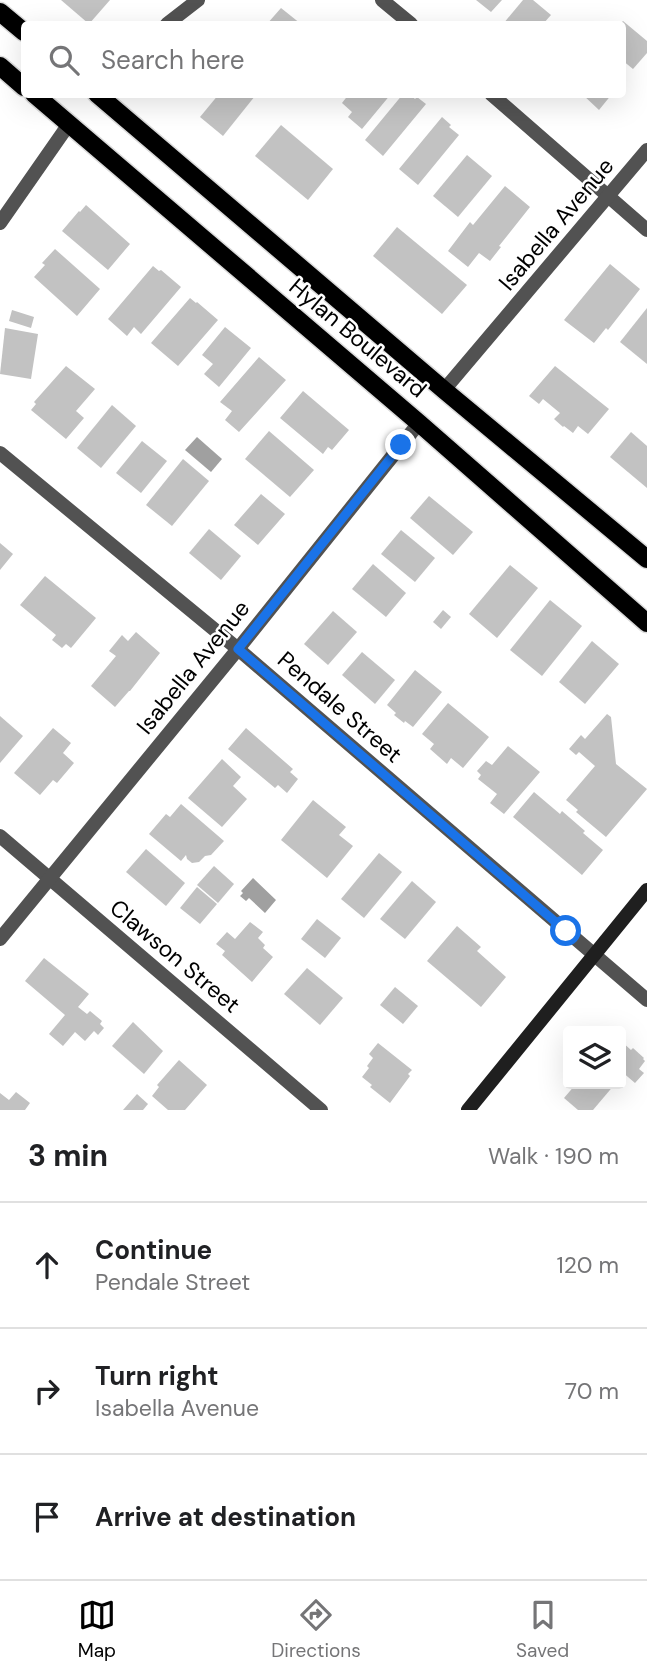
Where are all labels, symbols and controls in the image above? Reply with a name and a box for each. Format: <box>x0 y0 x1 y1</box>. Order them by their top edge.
search box <box>21 21 626 98</box>
icon: search <box>45 41 83 79</box>
text: Search here <box>101 43 244 77</box>
street label: Isabella Avenue <box>492 152 620 296</box>
street label: Hylan Boulevard <box>283 272 433 404</box>
route end <box>385 429 416 460</box>
street label: Isabella Avenue <box>130 594 256 740</box>
street label: Pendale Street <box>272 645 408 769</box>
street label: Clawson Street <box>104 893 246 1019</box>
route start <box>550 915 581 946</box>
map controls <box>563 1026 626 1089</box>
button: layers <box>563 1026 626 1089</box>
text: 3 min <box>28 1136 108 1175</box>
text: Walk · 190 m <box>488 1141 619 1171</box>
text: Continue <box>95 1233 212 1267</box>
icon: ahead <box>28 1246 66 1284</box>
text: 120 m <box>556 1250 619 1280</box>
text: Pendale Street <box>95 1267 250 1297</box>
text: Turn right <box>95 1359 219 1393</box>
icon: right <box>28 1372 66 1410</box>
text: 70 m <box>565 1376 619 1406</box>
text: Isabella Avenue <box>95 1393 259 1423</box>
icon: arrive <box>28 1498 66 1536</box>
text: Arrive at destination <box>95 1500 356 1534</box>
tab: Map <box>78 1596 116 1663</box>
tab: Directions <box>271 1596 361 1663</box>
tab: Saved <box>516 1596 569 1663</box>

